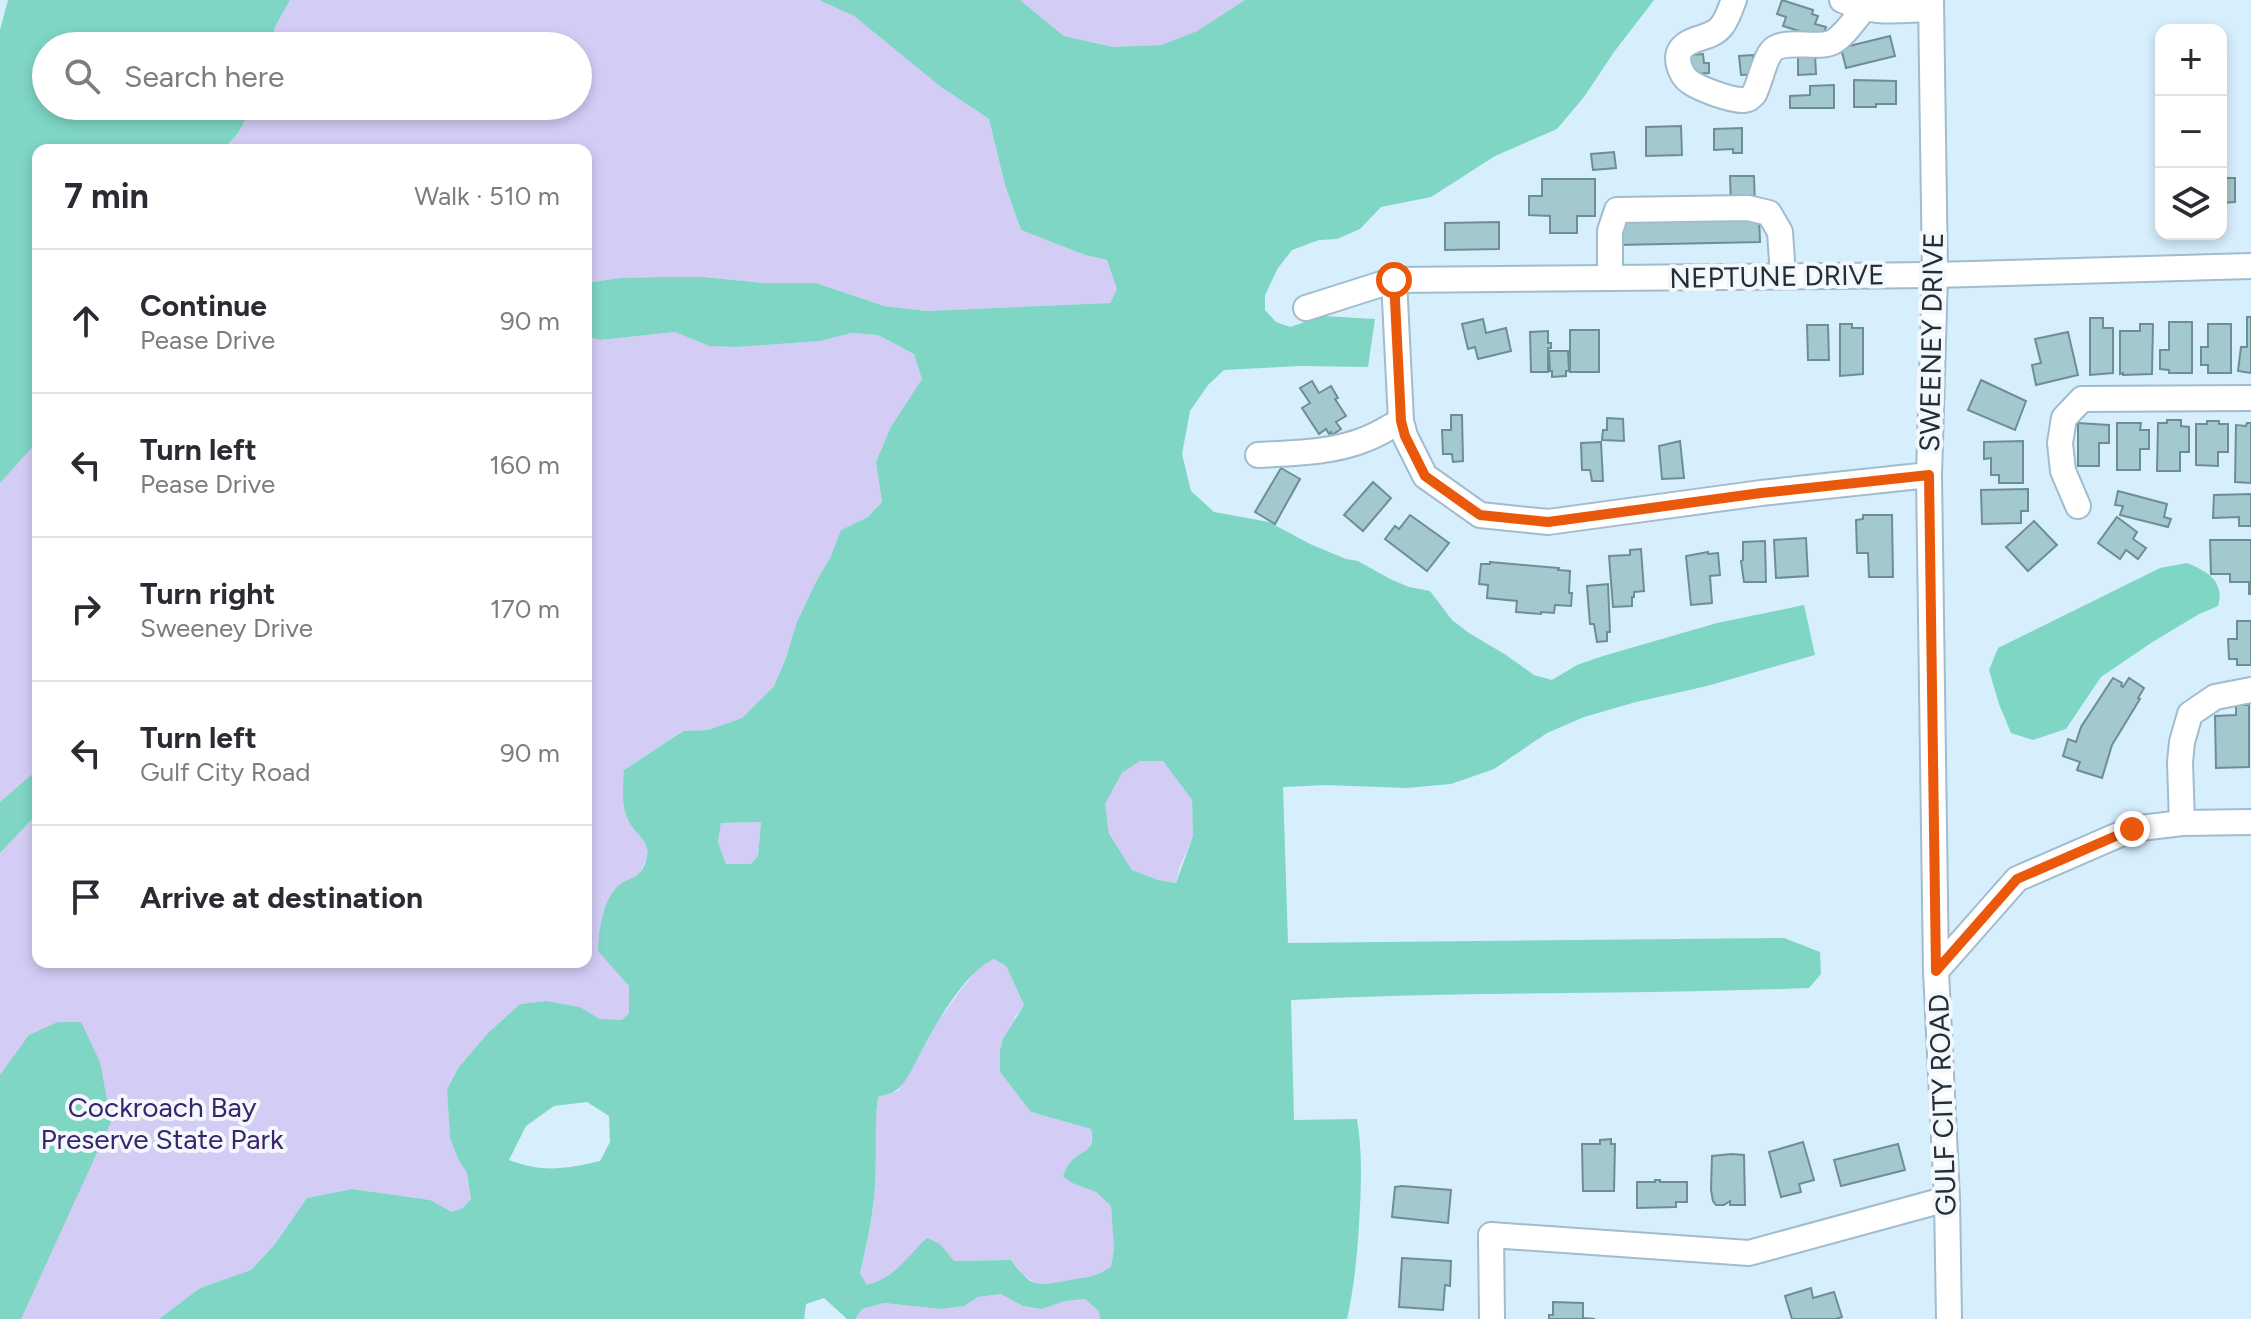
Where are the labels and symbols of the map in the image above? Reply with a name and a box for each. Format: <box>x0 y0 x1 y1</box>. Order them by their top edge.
street label: SWEENEY DRIVE <box>1912 232 1950 452</box>
street label: NEPTUNE DRIVE <box>1669 257 1885 295</box>
route start <box>1376 262 1412 298</box>
route end <box>2114 811 2150 847</box>
street label: GULF CITY ROAD <box>1921 993 1963 1217</box>
park label: Cockroach Bay Preserve State Park <box>40 1090 284 1156</box>

